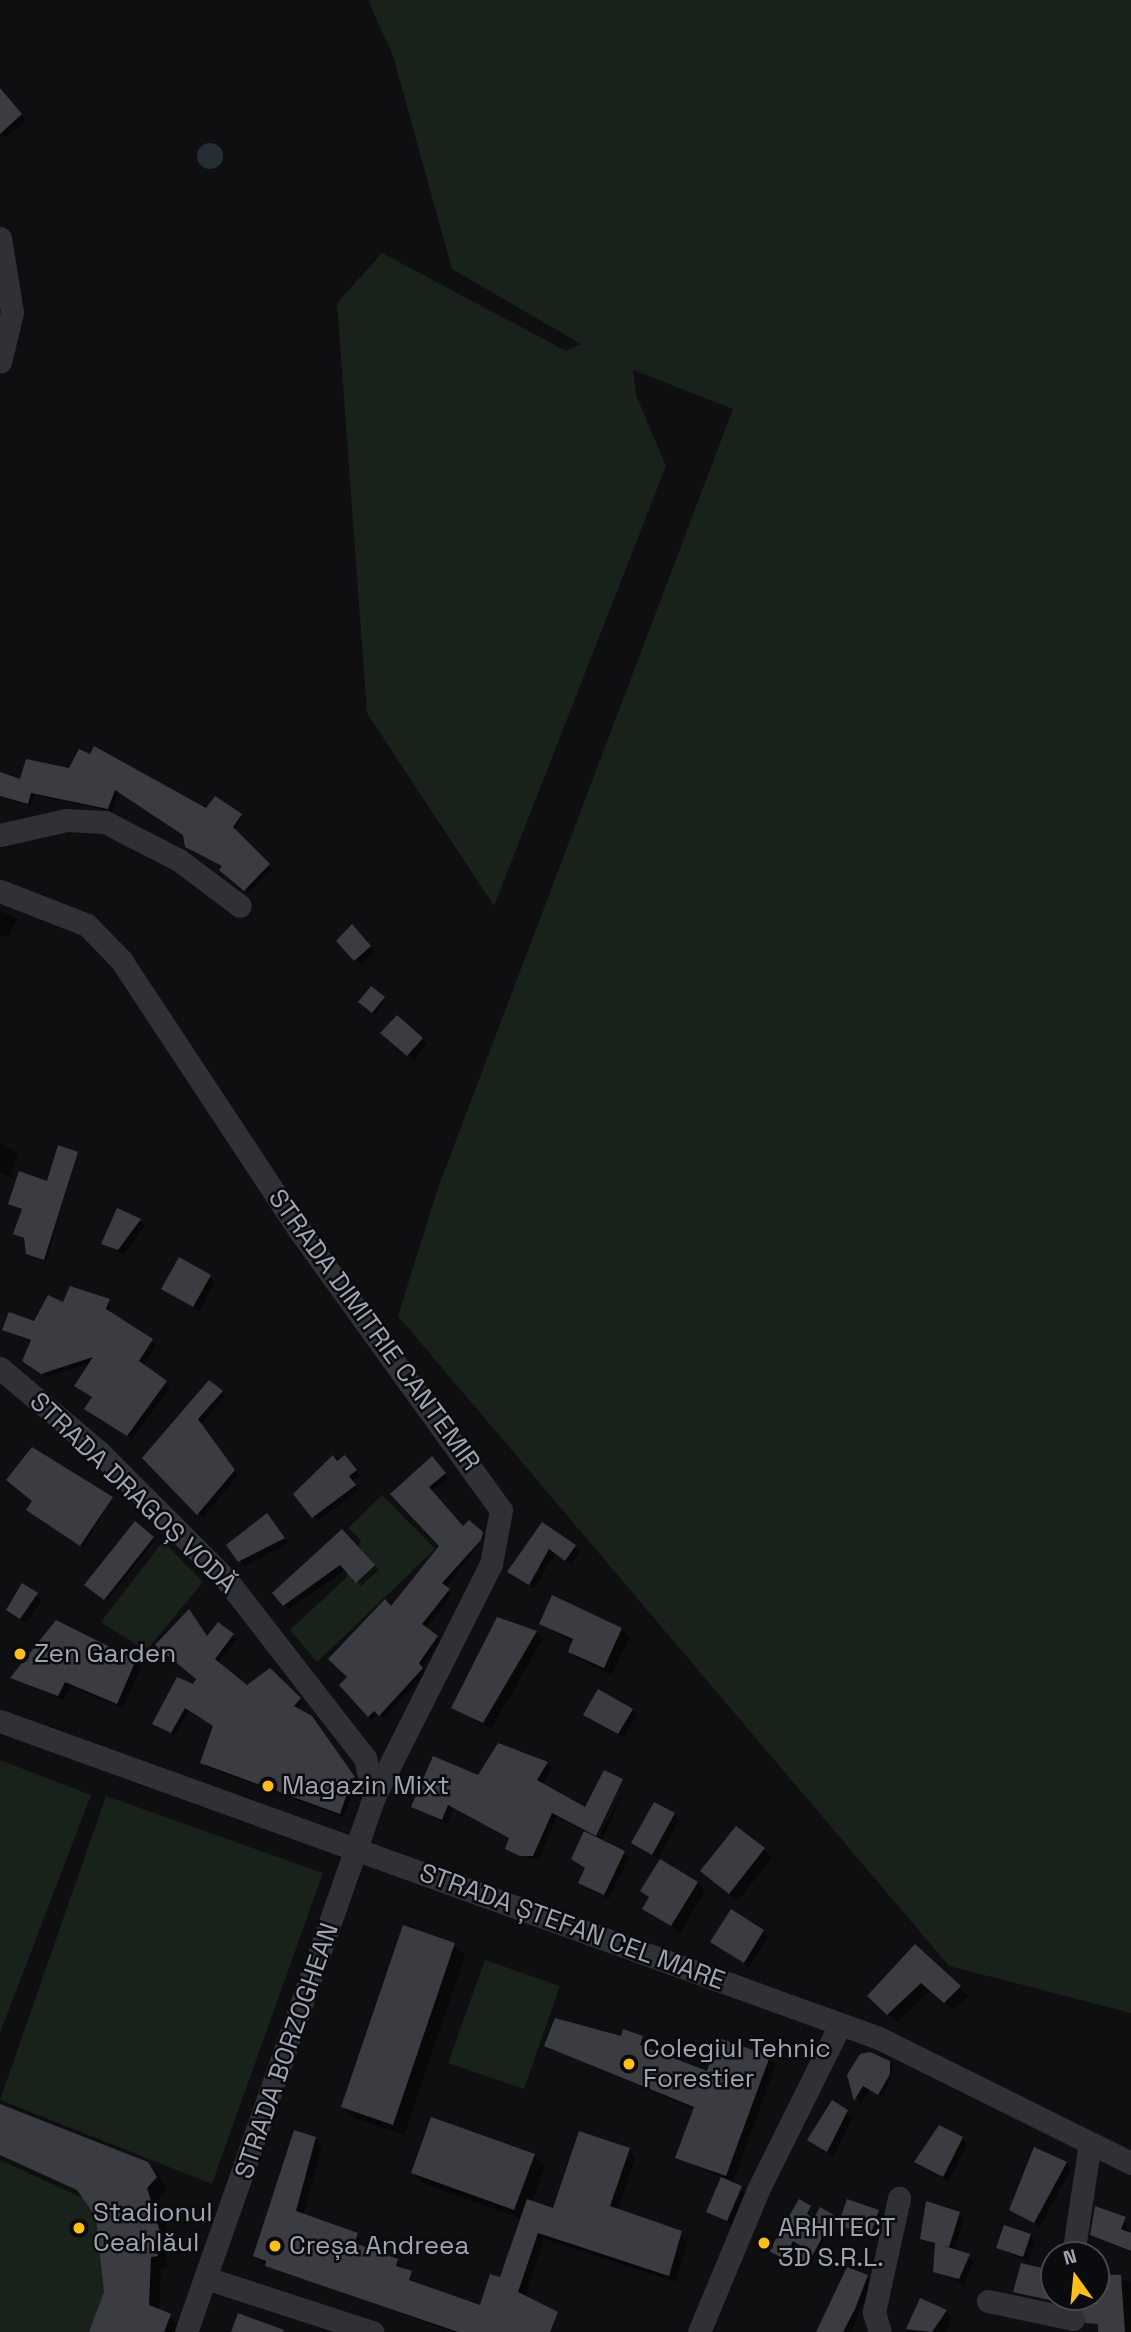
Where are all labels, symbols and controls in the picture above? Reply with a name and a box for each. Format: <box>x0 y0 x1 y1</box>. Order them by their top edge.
street label: STRADA DIMITRIE CANTEMIR <box>261 1183 487 1477</box>
street label: STRADA DRAGOȘ VODĂ <box>23 1386 243 1600</box>
place label: Zen Garden <box>34 1638 176 1670</box>
marker: Zen Garden <box>12 1646 28 1662</box>
place label: Magazin Mixt <box>282 1770 450 1802</box>
marker: Magazin Mixt <box>260 1778 276 1794</box>
street label: STRADA ȘTEFAN CEL MARE <box>415 1857 729 1997</box>
street label: STRADA BORZOGHEAN <box>228 1919 346 2183</box>
place label: Colegiul Tehnic Forestier <box>643 2033 831 2094</box>
marker: Colegiul Tehnic Forestier <box>621 2056 637 2072</box>
place label: Stadionul Ceahlăul <box>93 2197 213 2258</box>
place label: ARHITECT 3D S.R.L. <box>778 2212 896 2274</box>
marker: Stadionul Ceahlăul <box>71 2220 87 2236</box>
place label: Creșa Andreea <box>289 2230 470 2262</box>
marker: ARHITECT 3D S.R.L. <box>756 2235 772 2251</box>
marker: Creșa Andreea <box>267 2238 283 2254</box>
north arrow <box>1040 2241 1110 2311</box>
text: N <box>1061 2243 1079 2271</box>

